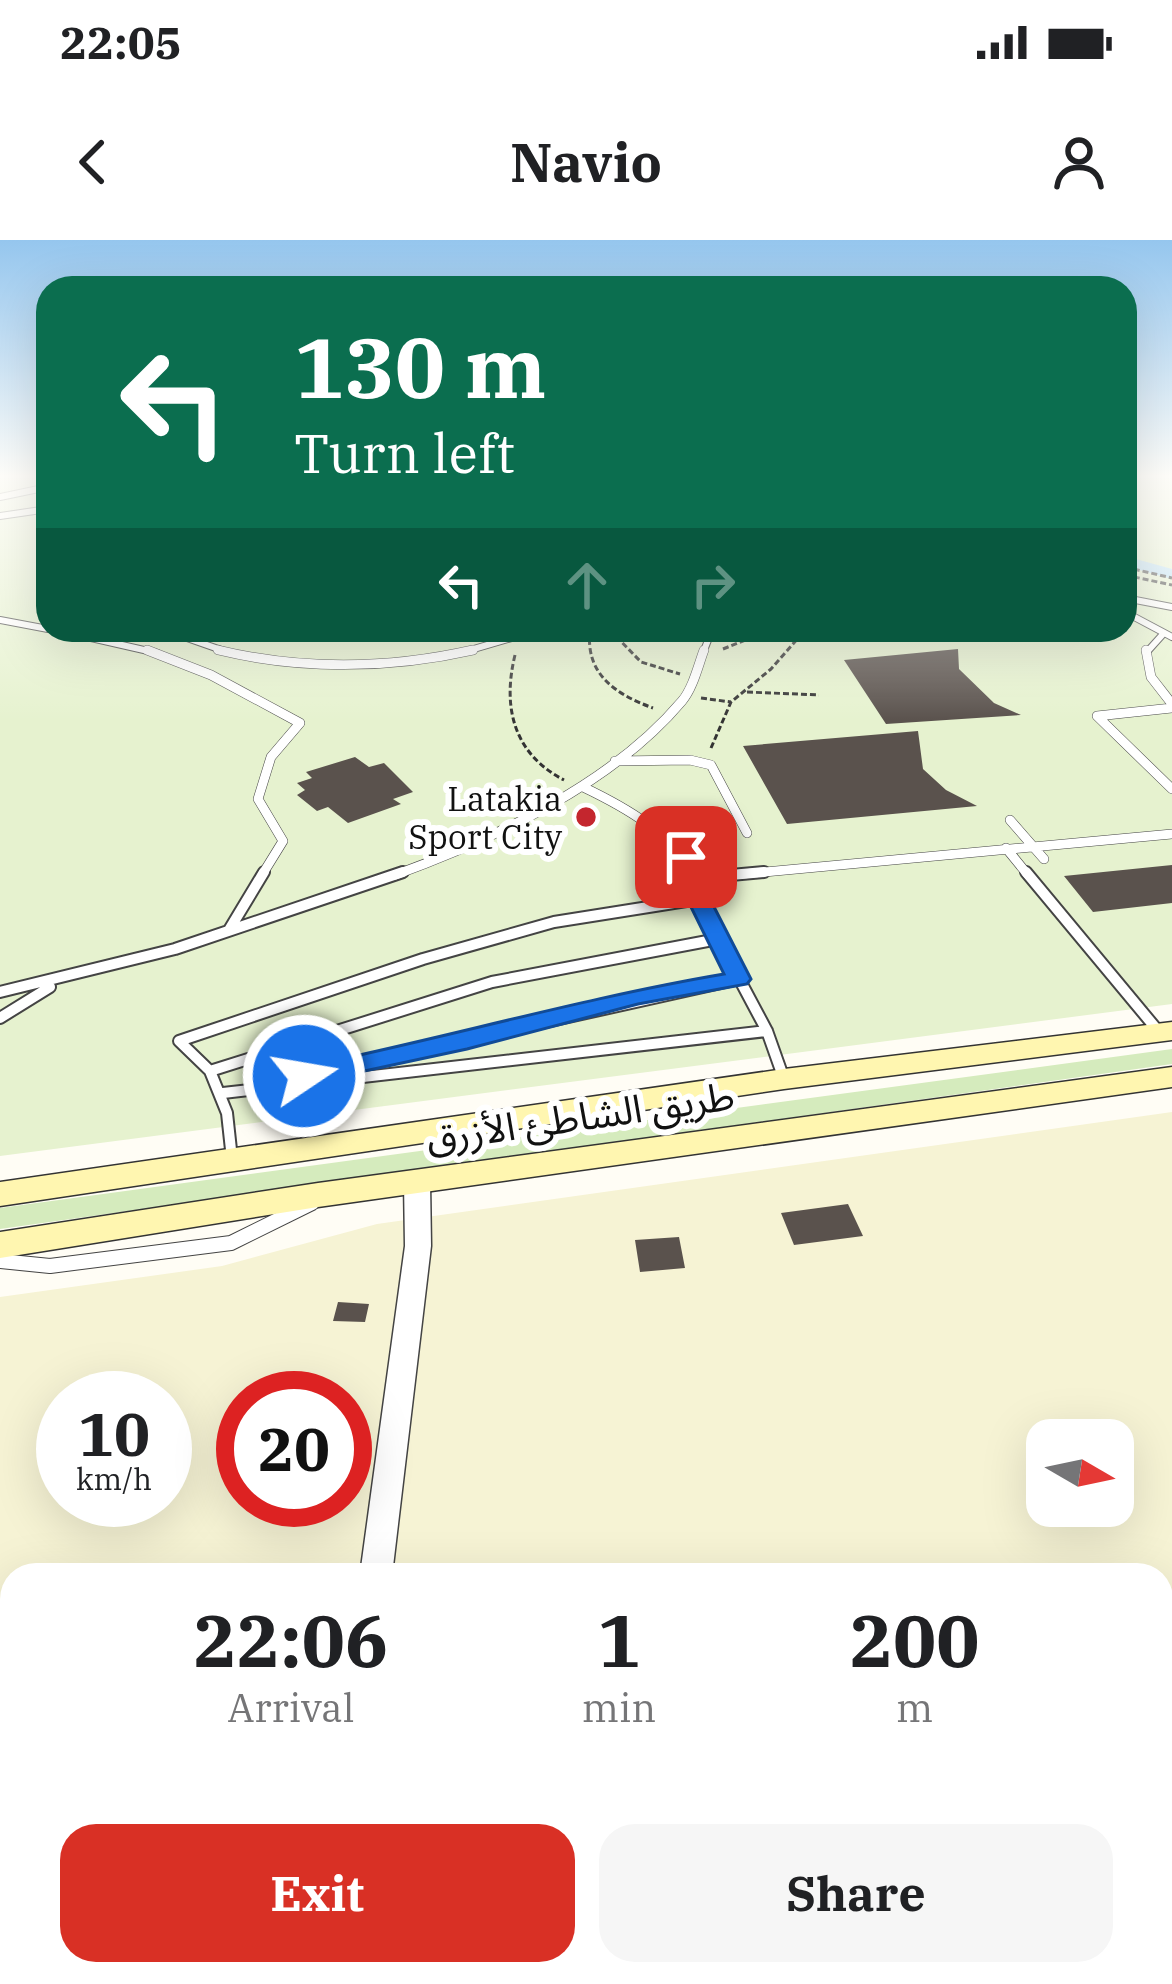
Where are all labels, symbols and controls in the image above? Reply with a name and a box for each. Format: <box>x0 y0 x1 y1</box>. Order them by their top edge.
text: 22:05 <box>60 13 182 71</box>
text: Navio <box>510 127 662 197</box>
icon: back <box>60 129 126 195</box>
icon: person <box>1046 129 1112 195</box>
text: 130 m <box>294 312 546 421</box>
icon: left <box>96 324 252 480</box>
text: Turn left <box>294 418 515 488</box>
icon: left <box>428 552 494 618</box>
icon: ahead <box>554 552 620 618</box>
icon: right <box>680 552 746 618</box>
place label: Latakia Sport City <box>408 777 562 858</box>
marker: Latakia Sport City <box>573 804 599 830</box>
pin <box>635 806 737 908</box>
icon: arrive <box>653 824 719 890</box>
position arrow <box>241 1013 367 1139</box>
street label: طريق الشاطئ الأزرق <box>423 1069 737 1163</box>
speed limit sign: 20 <box>216 1371 372 1527</box>
text: 10 <box>78 1394 150 1473</box>
north arrow <box>1026 1419 1134 1527</box>
map controls <box>1026 1419 1134 1527</box>
text: km/h <box>76 1459 152 1498</box>
text: 22:06 <box>194 1593 388 1687</box>
text: 1 <box>597 1593 641 1687</box>
text: 200 <box>850 1593 979 1687</box>
text: Arrival <box>227 1682 354 1733</box>
text: min <box>582 1682 656 1733</box>
text: m <box>896 1682 933 1733</box>
button: Exit <box>60 1824 575 1962</box>
button: Share <box>599 1824 1113 1962</box>

